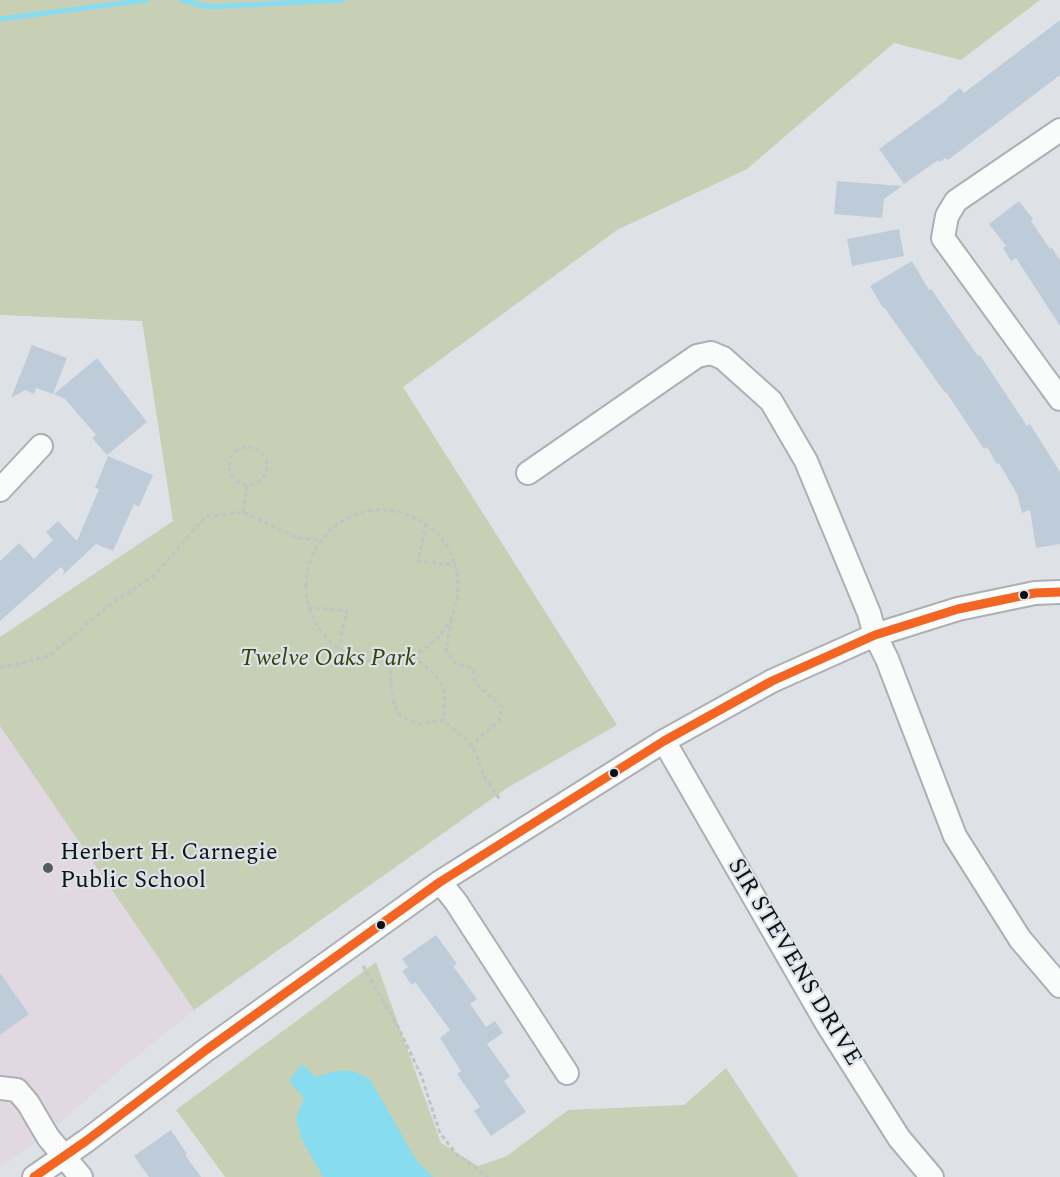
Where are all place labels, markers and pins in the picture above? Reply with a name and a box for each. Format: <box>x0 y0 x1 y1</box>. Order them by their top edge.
unlabelled marker <box>1018 589 1030 601</box>
unlabelled marker <box>608 767 620 779</box>
place label: Herbert H. Carnegie Public School <box>60 840 278 896</box>
marker: Herbert H. Carnegie Public School <box>41 861 55 875</box>
unlabelled marker <box>375 919 387 931</box>

